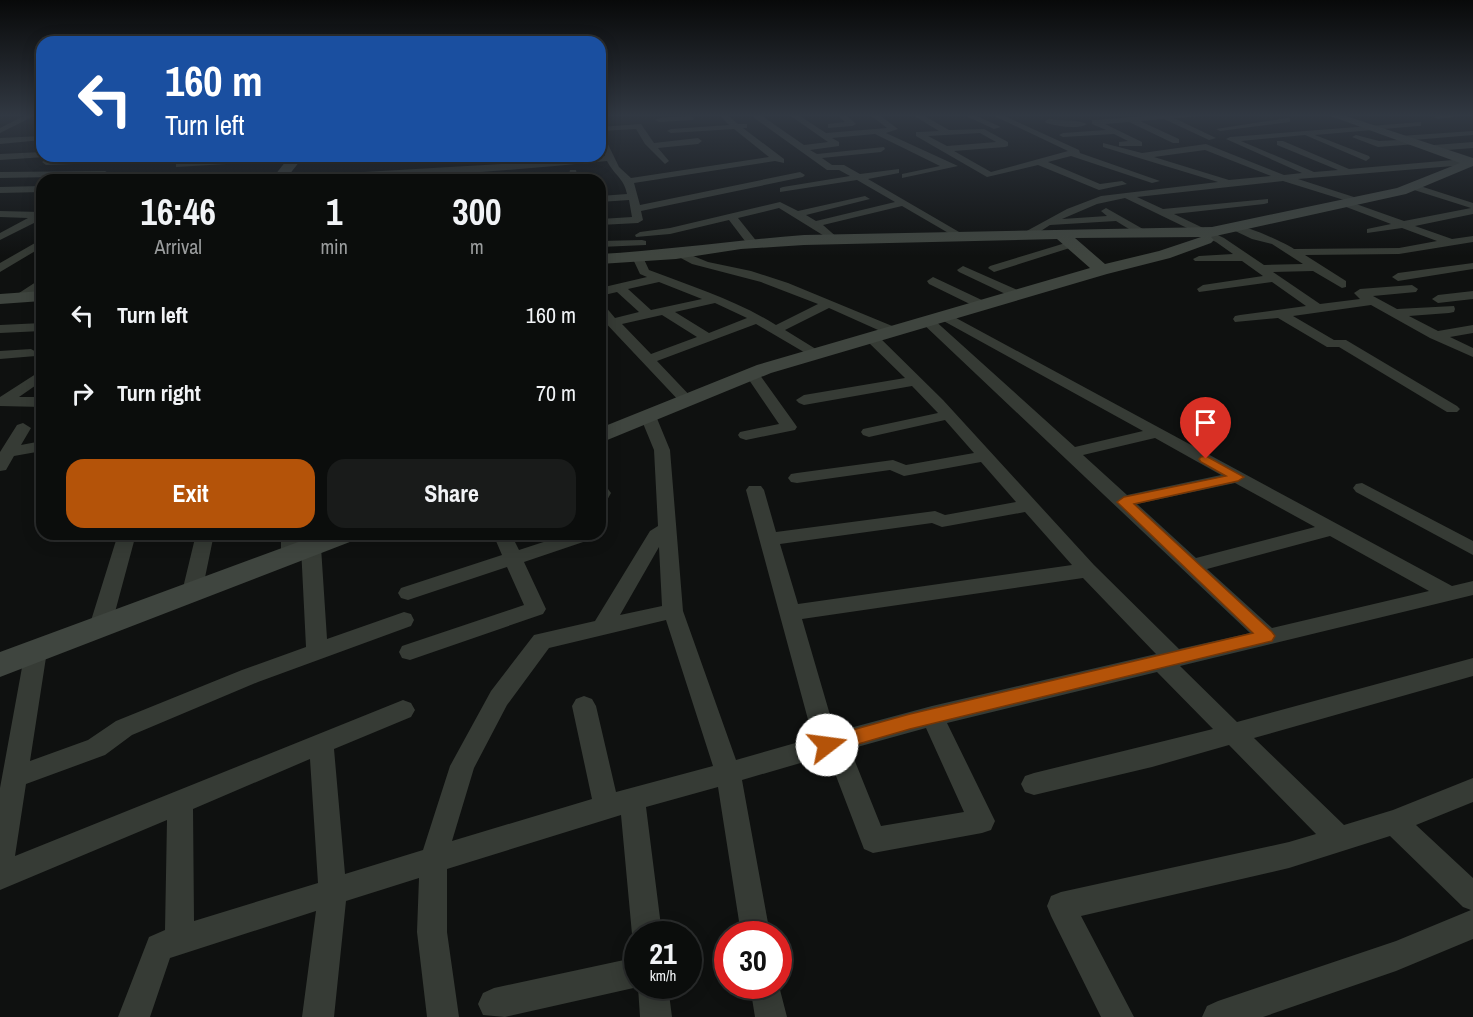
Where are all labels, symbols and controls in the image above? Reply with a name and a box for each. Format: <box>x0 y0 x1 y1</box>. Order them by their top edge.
text: 160 m <box>165 53 263 109</box>
icon: left <box>66 60 144 138</box>
text: Turn left <box>165 107 244 143</box>
text: 16:46 <box>140 188 216 236</box>
text: 1 <box>326 188 342 236</box>
text: 300 <box>452 188 502 236</box>
text: Arrival <box>155 233 202 260</box>
text: min <box>320 233 348 260</box>
text: m <box>470 233 484 260</box>
icon: left <box>66 299 99 332</box>
text: Turn left <box>117 300 188 330</box>
text: 160 m <box>526 300 576 330</box>
icon: right <box>66 377 99 410</box>
text: Turn right <box>117 378 201 408</box>
text: 70 m <box>536 378 576 408</box>
pin <box>1180 397 1231 459</box>
icon: arrive <box>1189 406 1222 439</box>
button: Exit <box>66 459 315 528</box>
button: Share <box>327 459 576 528</box>
position arrow <box>795 713 859 777</box>
speed limit sign: 30 <box>714 921 792 999</box>
text: 21 <box>649 933 677 973</box>
text: km/h <box>650 965 676 986</box>

